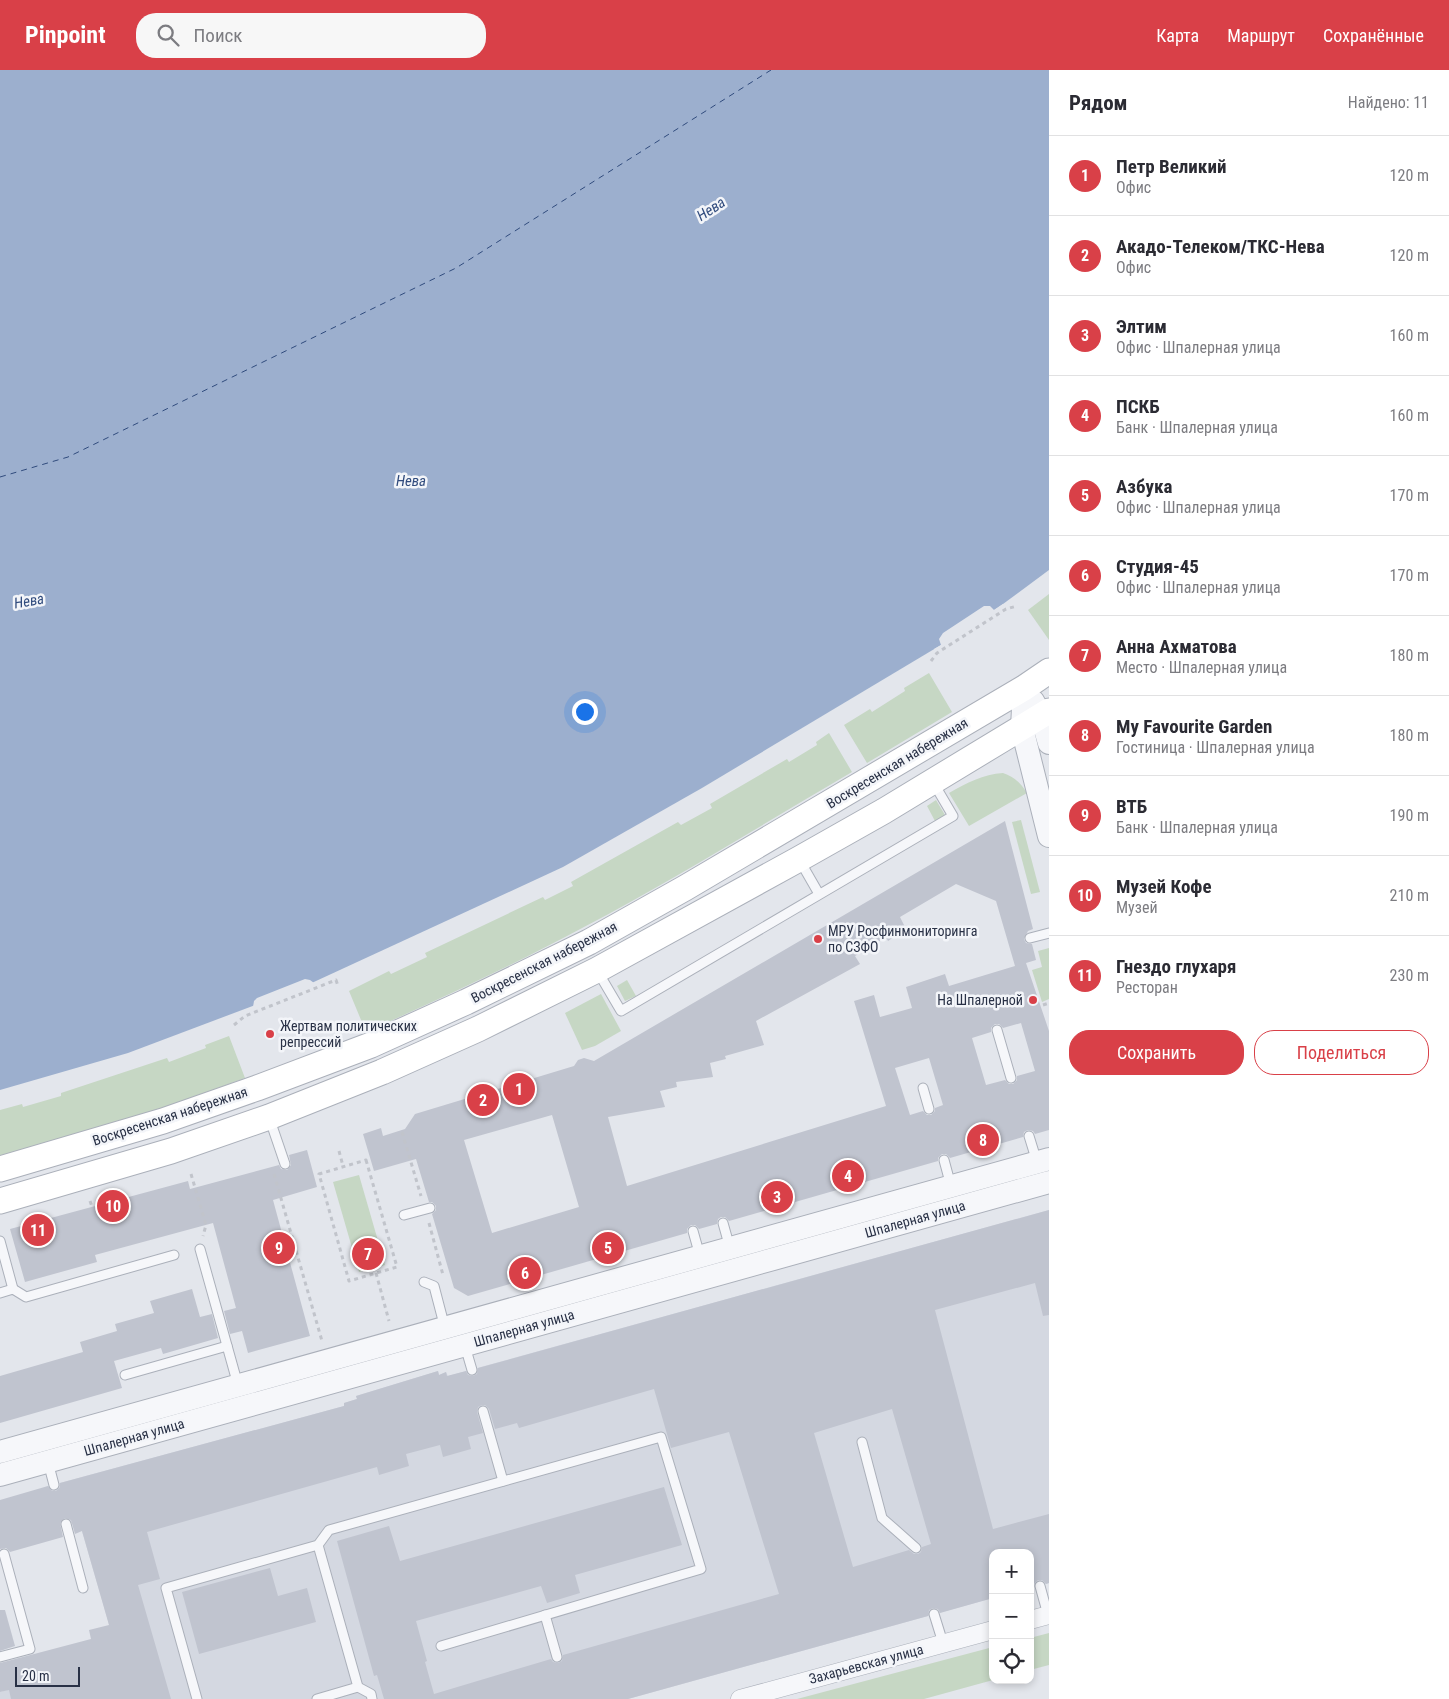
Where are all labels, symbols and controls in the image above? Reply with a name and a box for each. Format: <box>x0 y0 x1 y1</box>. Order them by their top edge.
search box <box>136 13 486 58</box>
text: Pinpoint <box>25 21 106 49</box>
icon: search <box>154 21 182 49</box>
text: Поиск <box>194 24 242 47</box>
text: Карта <box>1156 25 1199 46</box>
text: Маршрут <box>1227 25 1295 46</box>
text: Сохранённые <box>1323 25 1424 46</box>
text: Рядом <box>1069 91 1128 115</box>
text: Найдено: 11 <box>1348 93 1429 112</box>
text: Петр Великий <box>1116 155 1226 178</box>
text: 1 <box>1081 166 1089 185</box>
text: 120 m <box>1390 166 1429 185</box>
text: Офис <box>1116 178 1151 197</box>
water label: Нева <box>693 193 729 225</box>
text: Акадо-Телеком/ТКС-Нева <box>1116 235 1325 258</box>
text: 2 <box>1081 246 1089 265</box>
text: 120 m <box>1390 246 1429 265</box>
text: Офис <box>1116 258 1151 277</box>
text: Элтим <box>1116 315 1167 338</box>
text: 3 <box>1081 326 1089 345</box>
text: 160 m <box>1390 326 1429 345</box>
text: Офис · Шпалерная улица <box>1116 338 1281 357</box>
text: ПСКБ <box>1116 395 1160 418</box>
text: 4 <box>1081 406 1089 425</box>
text: 160 m <box>1390 406 1429 425</box>
text: Банк · Шпалерная улица <box>1116 418 1278 437</box>
water label: Нева <box>396 472 426 490</box>
text: Азбука <box>1116 475 1172 498</box>
text: 5 <box>1081 486 1089 505</box>
text: 170 m <box>1390 486 1429 505</box>
text: Офис · Шпалерная улица <box>1116 498 1281 517</box>
text: Студия-45 <box>1116 555 1199 578</box>
text: 6 <box>1081 566 1089 585</box>
text: 170 m <box>1390 566 1429 585</box>
text: Офис · Шпалерная улица <box>1116 578 1281 597</box>
water label: Нева <box>13 590 45 612</box>
text: Анна Ахматова <box>1116 635 1237 658</box>
text: 7 <box>1081 646 1089 665</box>
text: 180 m <box>1390 646 1429 665</box>
text: Место · Шпалерная улица <box>1116 658 1287 677</box>
your location <box>572 699 598 725</box>
street label: Воскресенская набережная <box>824 714 970 812</box>
text: My Favourite Garden <box>1116 715 1272 738</box>
text: 8 <box>1081 726 1089 745</box>
text: 180 m <box>1390 726 1429 745</box>
text: Гостиница · Шпалерная улица <box>1116 738 1315 757</box>
text: ВТБ <box>1116 795 1147 818</box>
text: 9 <box>1081 806 1089 825</box>
text: 190 m <box>1390 806 1429 825</box>
text: Банк · Шпалерная улица <box>1116 818 1278 837</box>
text: Музей Кофе <box>1116 875 1212 898</box>
text: 10 <box>1077 886 1093 905</box>
text: 210 m <box>1390 886 1429 905</box>
text: Музей <box>1116 898 1158 917</box>
street label: Воскресенская набережная <box>468 918 620 1006</box>
place label: МРУ Росфинмониторинга по СЗФО <box>828 923 978 955</box>
marker: МРУ Росфинмониторинга по СЗФО <box>812 933 824 945</box>
text: Гнездо глухаря <box>1116 955 1236 978</box>
text: 11 <box>1077 966 1093 985</box>
text: 230 m <box>1390 966 1429 985</box>
text: Ресторан <box>1116 978 1178 997</box>
place label: На Шпалерной <box>937 992 1023 1008</box>
marker: На Шпалерной <box>1027 994 1039 1006</box>
place label: Жертвам политических репрессий <box>280 1018 417 1050</box>
marker: Жертвам политических репрессий <box>264 1028 276 1040</box>
button: Сохранить <box>1069 1030 1244 1075</box>
button: Поделиться <box>1254 1030 1429 1075</box>
pin: 1 <box>503 1070 535 1108</box>
pin: 2 <box>467 1081 499 1119</box>
street label: Воскресенская набережная <box>91 1083 249 1149</box>
pin: 8 <box>967 1121 999 1159</box>
pin: 4 <box>832 1157 864 1195</box>
pin: 3 <box>761 1178 793 1216</box>
pin: 10 <box>97 1187 129 1225</box>
street label: Шпалерная улица <box>863 1197 967 1241</box>
pin: 11 <box>22 1211 54 1249</box>
pin: 9 <box>263 1229 295 1267</box>
pin: 5 <box>592 1229 624 1267</box>
pin: 7 <box>352 1235 384 1273</box>
pin: 6 <box>509 1254 541 1292</box>
street label: Шпалерная улица <box>472 1306 576 1350</box>
street label: Шпалерная улица <box>82 1415 186 1459</box>
map controls <box>989 1549 1034 1684</box>
button: + <box>989 1549 1034 1594</box>
button: − <box>989 1594 1034 1639</box>
button: locate <box>989 1639 1034 1684</box>
street label: Захарьевская улица <box>807 1641 925 1687</box>
scale bar <box>15 1664 80 1687</box>
text: 20 m <box>22 1668 50 1684</box>

